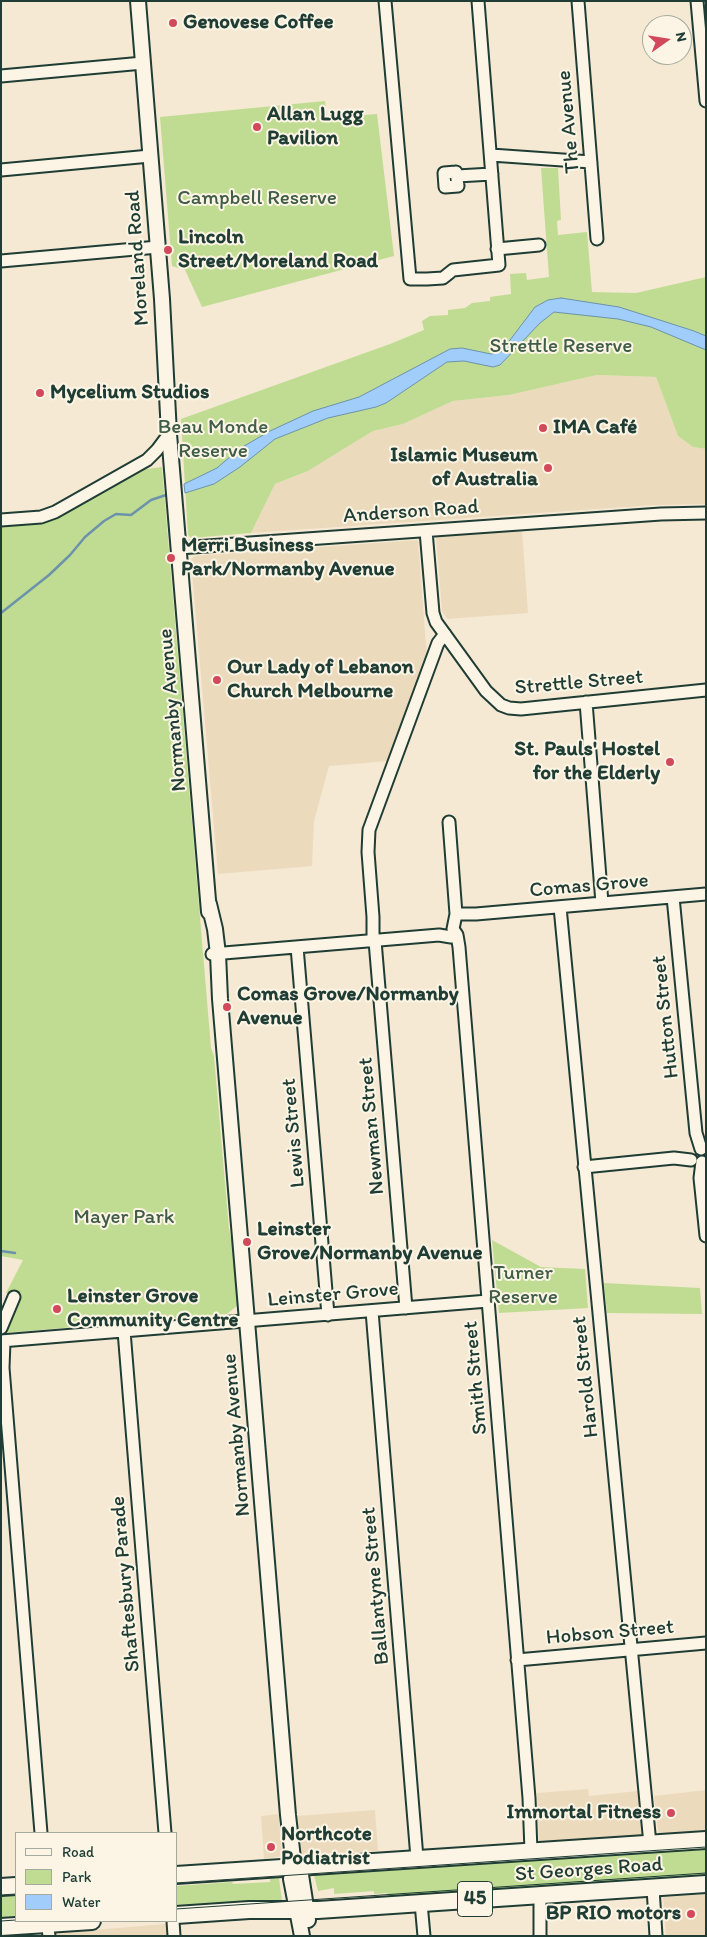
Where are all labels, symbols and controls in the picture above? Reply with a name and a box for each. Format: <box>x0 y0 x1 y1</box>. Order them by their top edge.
place label: Genovese Coffee <box>183 10 334 36</box>
north arrow <box>642 15 692 65</box>
marker: Genovese Coffee <box>167 17 179 29</box>
text: N <box>672 30 690 43</box>
street label: The Avenue <box>552 69 586 175</box>
place label: Allan Lugg Pavilion <box>267 102 363 152</box>
marker: Allan Lugg Pavilion <box>251 121 263 133</box>
park label: Campbell Reserve <box>177 186 337 212</box>
street label: Moreland Road <box>121 189 155 327</box>
place label: Lincoln Street/Moreland Road <box>178 225 378 275</box>
marker: Lincoln Street/Moreland Road <box>162 244 174 256</box>
park label: Strettle Reserve <box>490 334 632 360</box>
place label: Mycelium Studios <box>50 380 209 406</box>
marker: Mycelium Studios <box>34 387 46 399</box>
park label: Beau Monde Reserve <box>158 415 268 465</box>
place label: IMA Café <box>553 415 637 441</box>
marker: IMA Café <box>537 422 549 434</box>
place label: Islamic Museum of Australia <box>390 443 538 493</box>
marker: Islamic Museum of Australia <box>542 462 554 474</box>
street label: Anderson Road <box>342 495 480 529</box>
place label: Merri Business Park/Normanby Avenue <box>181 533 395 583</box>
marker: Merri Business Park/Normanby Avenue <box>165 552 177 564</box>
street label: Normanby Avenue <box>153 627 193 793</box>
place label: Our Lady of Lebanon Church Melbourne <box>227 655 414 705</box>
street label: Strettle Street <box>514 665 644 701</box>
marker: Our Lady of Lebanon Church Melbourne <box>211 674 223 686</box>
place label: St. Pauls' Hostel for the Elderly <box>514 737 660 787</box>
marker: St. Pauls' Hostel for the Elderly <box>664 756 676 768</box>
street label: Comas Grove <box>528 868 650 904</box>
street label: Hutton Street <box>647 954 685 1080</box>
place label: Comas Grove/Normanby Avenue <box>237 982 459 1032</box>
marker: Comas Grove/Normanby Avenue <box>221 1001 233 1013</box>
street label: Newman Street <box>353 1056 391 1196</box>
street label: Lewis Street <box>277 1077 311 1189</box>
park label: Mayer Park <box>73 1205 175 1231</box>
place label: Leinster Grove/Normanby Avenue <box>257 1217 483 1267</box>
marker: Leinster Grove/Normanby Avenue <box>241 1236 253 1248</box>
park label: Turner Reserve <box>488 1261 558 1311</box>
street label: Leinster Grove <box>266 1277 400 1313</box>
place label: Leinster Grove Community Centre <box>67 1284 239 1334</box>
marker: Leinster Grove Community Centre <box>51 1303 63 1315</box>
street label: Harold Street <box>567 1315 605 1439</box>
street label: Smith Street <box>458 1320 494 1436</box>
street label: Normanby Avenue <box>217 1352 257 1518</box>
street label: Shaftesbury Parade <box>106 1495 146 1673</box>
street label: Ballantyne Street <box>357 1506 395 1666</box>
street label: Hobson Street <box>545 1615 675 1651</box>
place label: Immortal Fitness <box>507 1800 661 1826</box>
marker: Immortal Fitness <box>665 1807 677 1819</box>
place label: Northcote Podiatrist <box>281 1822 372 1872</box>
legend <box>15 1832 178 1922</box>
marker: Northcote Podiatrist <box>265 1841 277 1853</box>
text: Road <box>62 1843 94 1861</box>
street label: St Georges Road <box>514 1852 664 1888</box>
text: Park <box>62 1868 92 1886</box>
road number: 45 <box>458 1882 492 1916</box>
text: Water <box>62 1893 100 1911</box>
place label: BP RIO motors <box>546 1901 681 1927</box>
marker: BP RIO motors <box>685 1908 697 1920</box>

